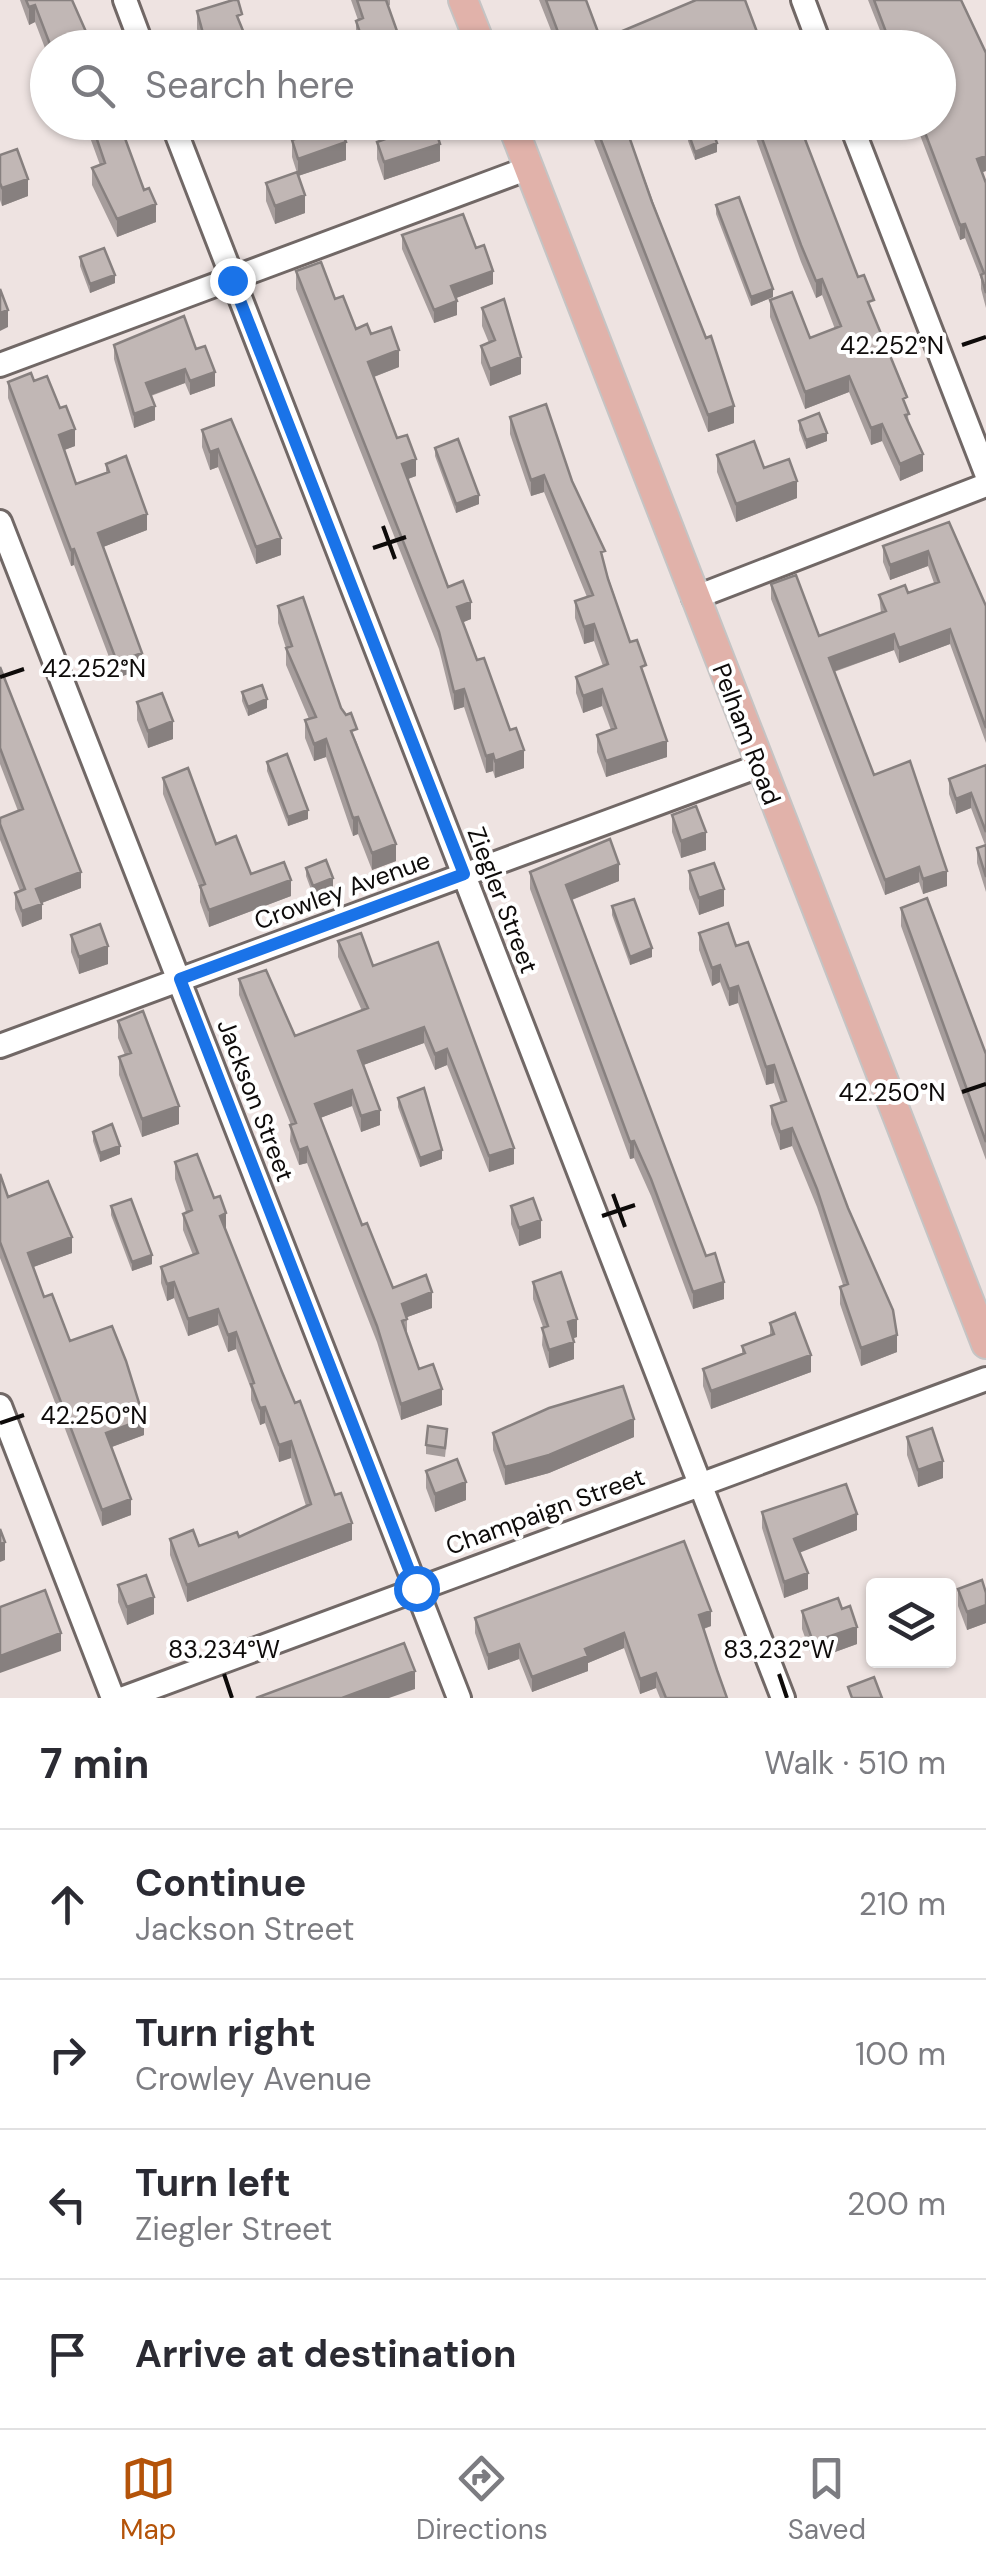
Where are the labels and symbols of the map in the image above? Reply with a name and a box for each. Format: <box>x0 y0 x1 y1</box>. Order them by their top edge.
route end <box>210 258 256 304</box>
text: 42.252°N <box>840 329 944 362</box>
text: 42.252°N <box>42 652 146 685</box>
street label: Pelham Road <box>704 659 789 809</box>
street label: Ziegler Street <box>460 822 546 978</box>
street label: Crowley Avenue <box>250 843 435 938</box>
street label: Jackson Street <box>209 1014 302 1186</box>
text: 42.250°N <box>838 1076 946 1109</box>
text: 42.250°N <box>40 1399 148 1432</box>
street label: Champaign Street <box>441 1460 649 1563</box>
route start <box>394 1566 440 1612</box>
text: 83.234°W <box>168 1633 280 1666</box>
text: 83.232°W <box>723 1633 835 1666</box>

